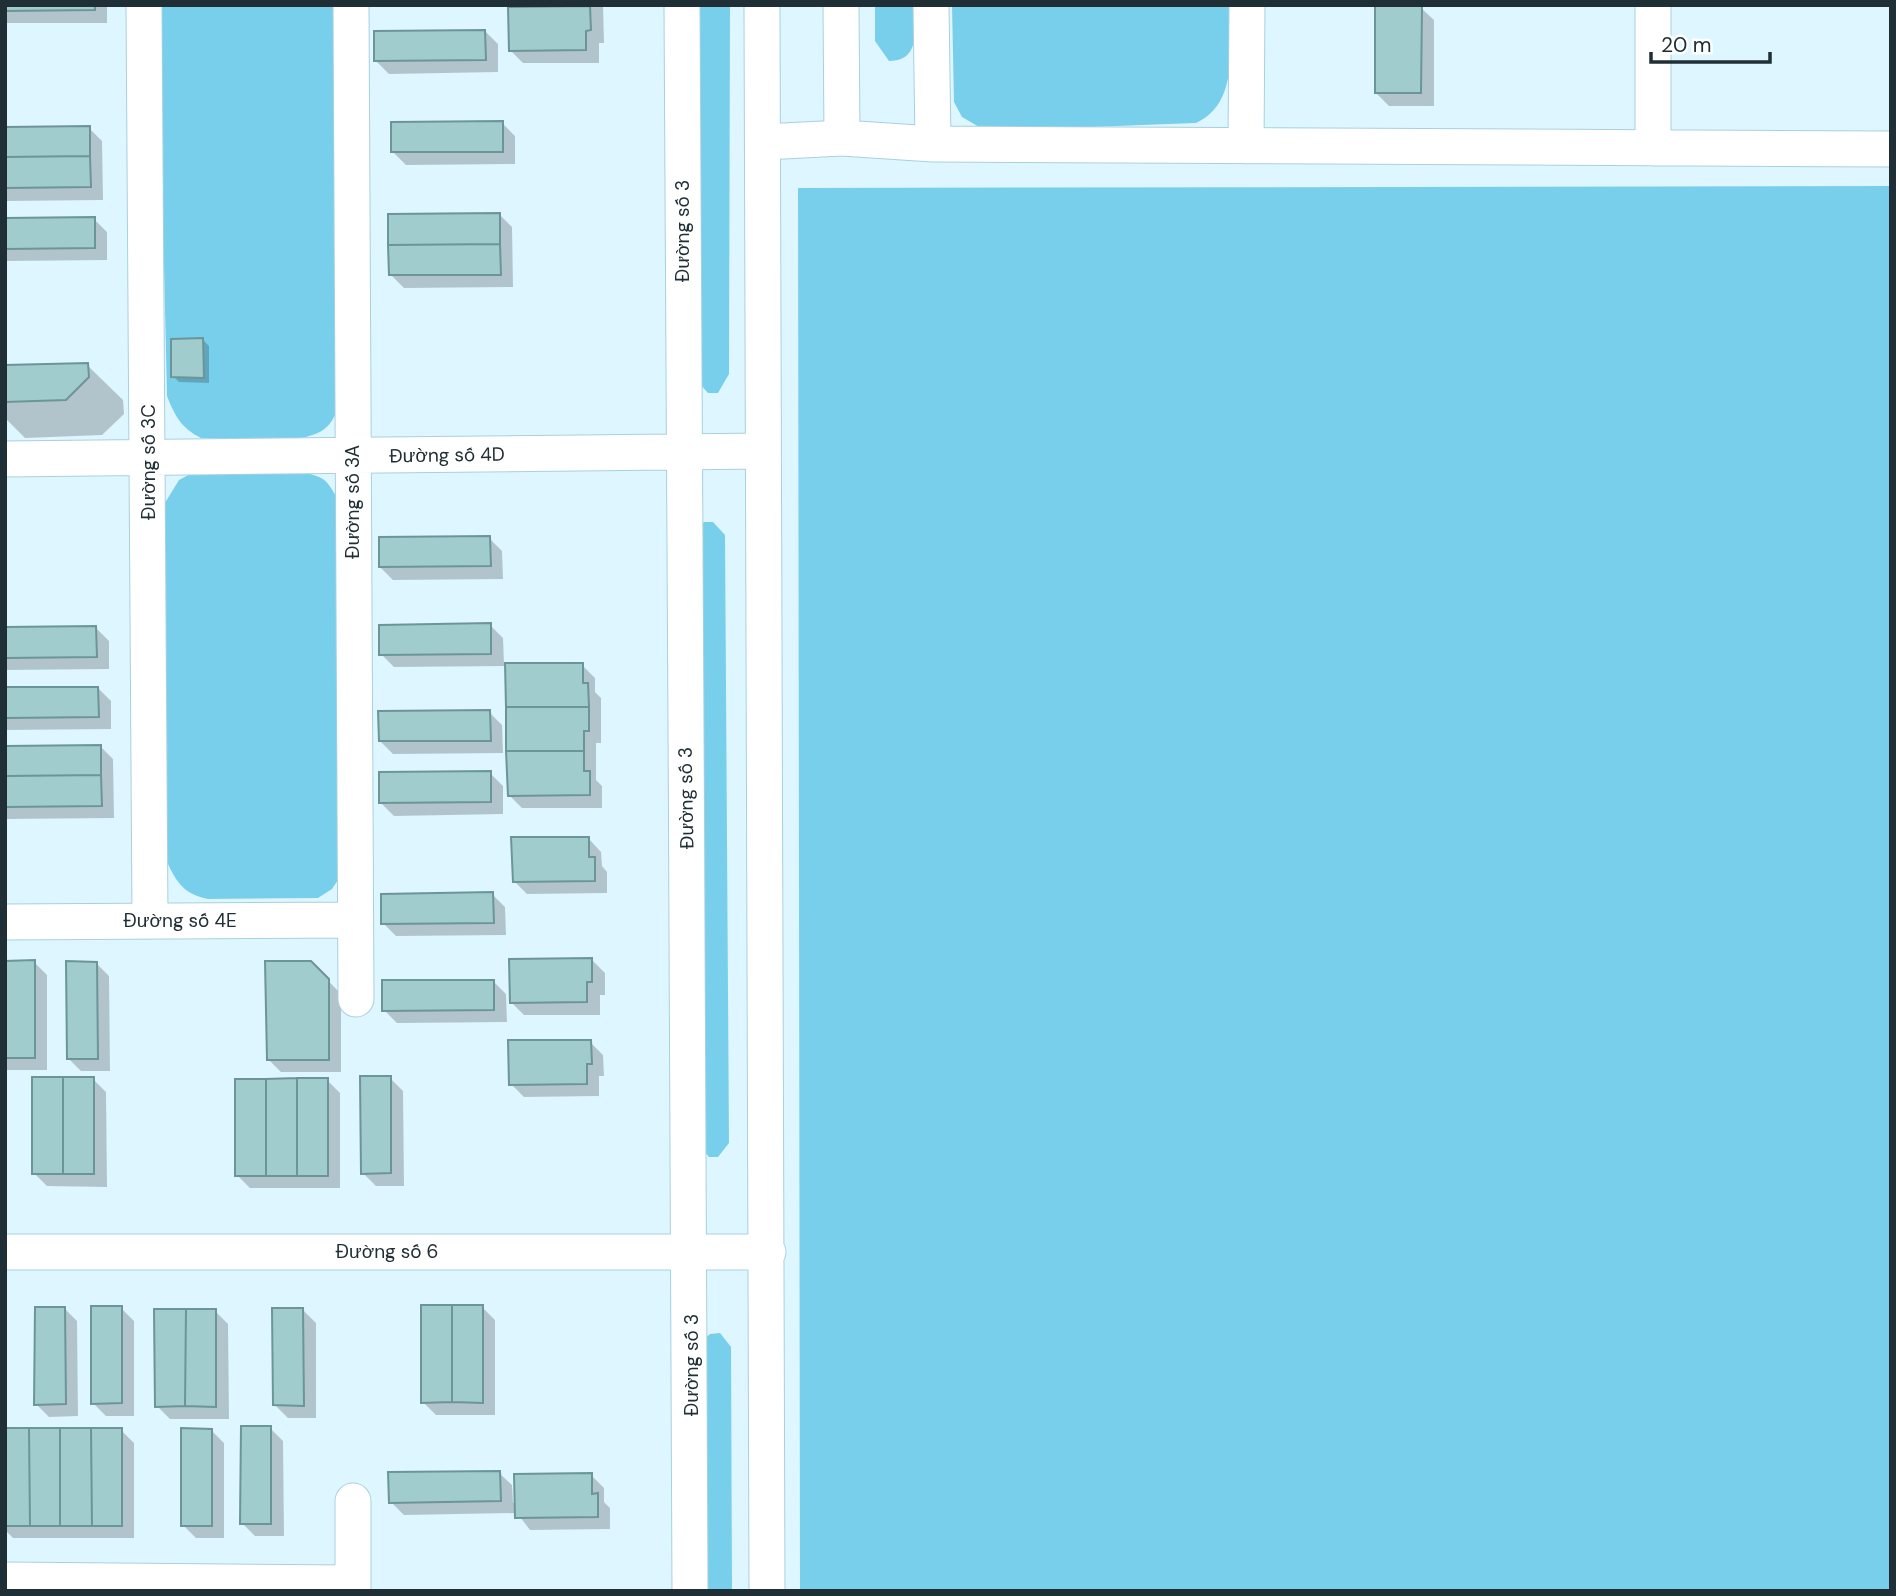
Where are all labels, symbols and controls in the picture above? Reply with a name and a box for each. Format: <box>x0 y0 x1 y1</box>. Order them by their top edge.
scale bar <box>1651 21 1770 65</box>
text: 20 m <box>1661 31 1712 59</box>
street label: Đường số 3 <box>670 180 695 282</box>
street label: Đường số 3C <box>136 404 161 520</box>
street label: Đường số 4D <box>389 441 505 469</box>
street label: Đường số 3A <box>340 445 365 559</box>
street label: Đường số 3 <box>673 747 699 849</box>
street label: Đường số 4E <box>123 908 237 933</box>
street label: Đường số 6 <box>335 1239 439 1264</box>
street label: Đường số 3 <box>679 1314 704 1416</box>

